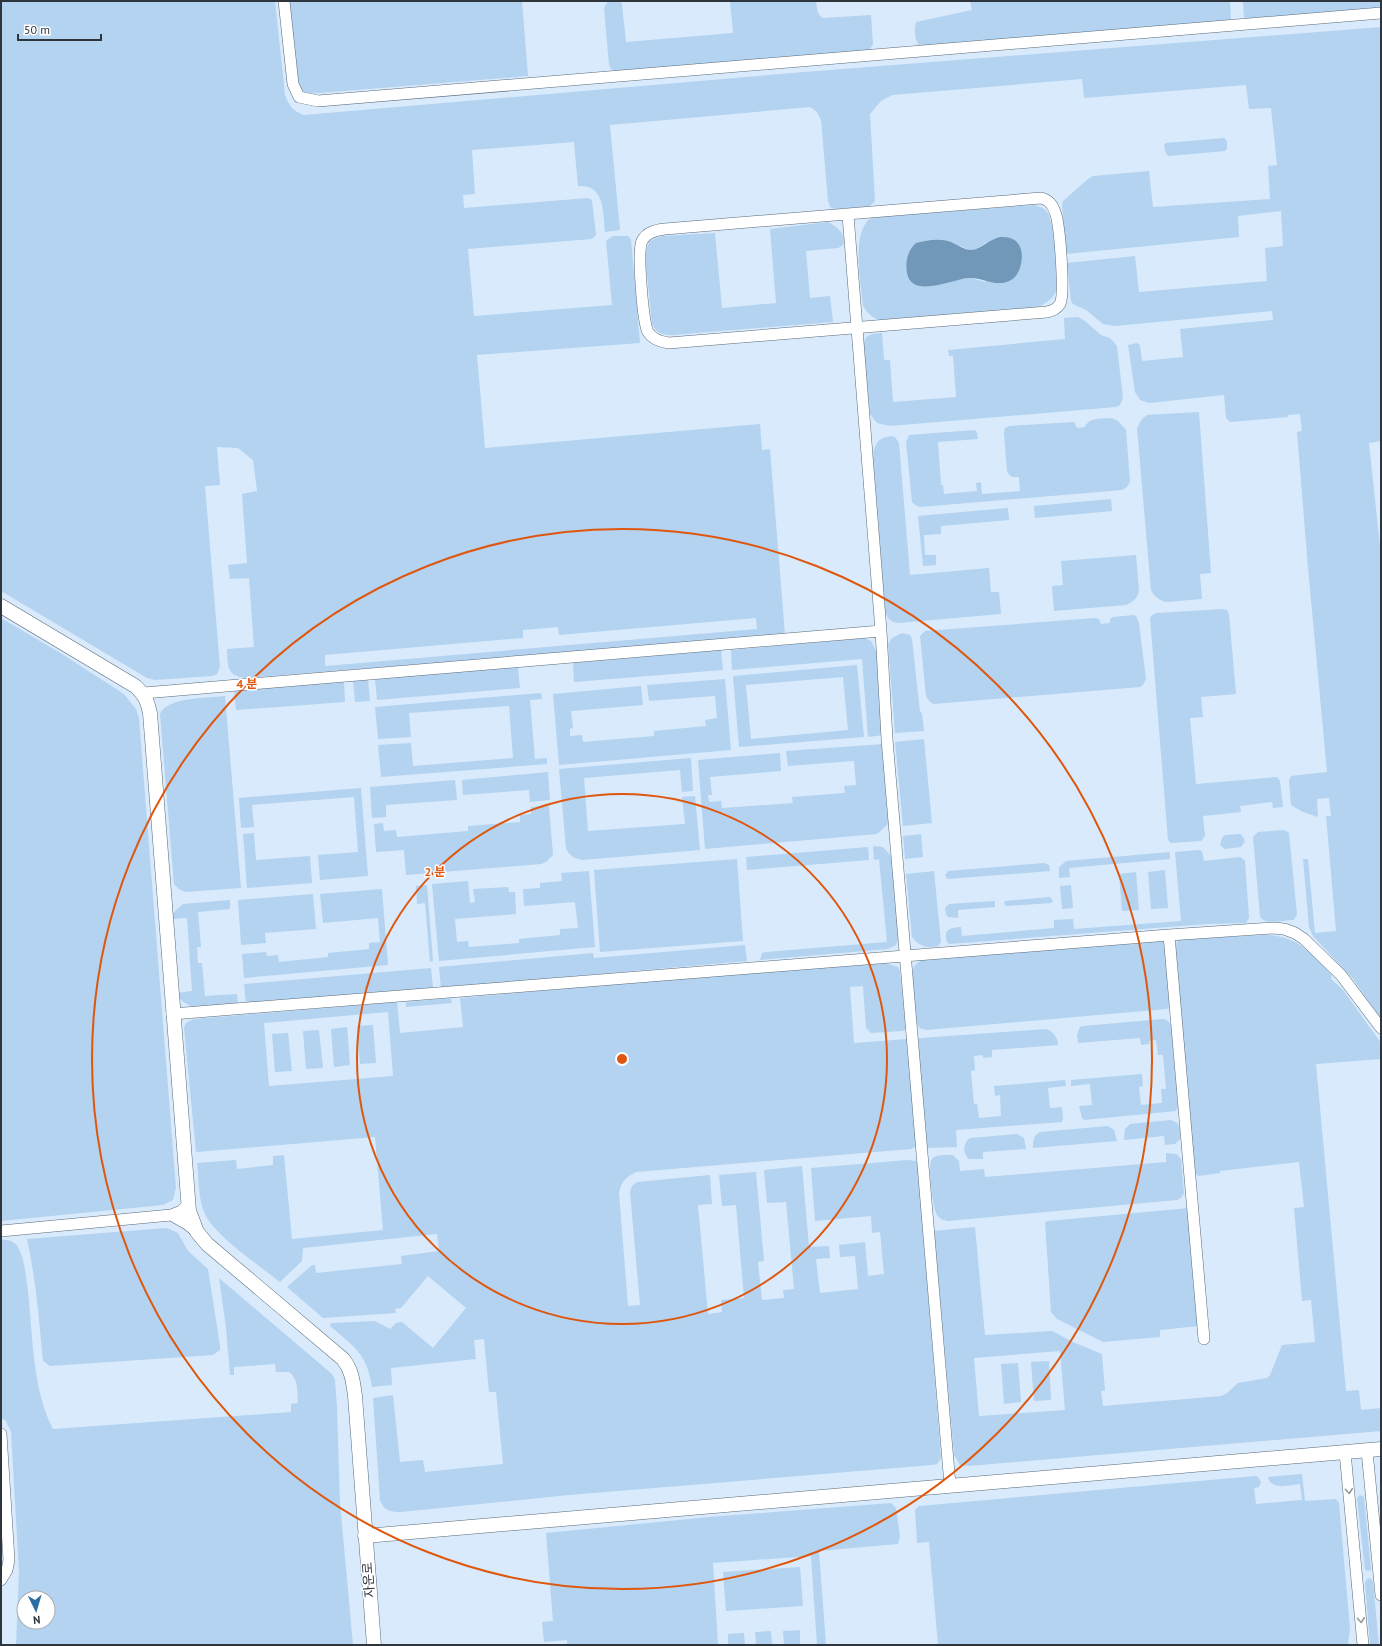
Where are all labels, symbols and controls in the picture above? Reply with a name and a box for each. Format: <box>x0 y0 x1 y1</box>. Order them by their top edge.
scale bar <box>18 16 101 42</box>
text: 50 m <box>24 22 50 37</box>
text: 4 분 <box>237 676 257 691</box>
text: 2 분 <box>425 864 445 879</box>
centre of rings <box>615 1052 629 1066</box>
one-way arrow <box>1344 1488 1353 1494</box>
street label: 자운로 <box>359 1561 378 1598</box>
north arrow <box>16 1590 56 1630</box>
text: N <box>33 1613 41 1627</box>
one-way arrow <box>1356 1617 1365 1623</box>

